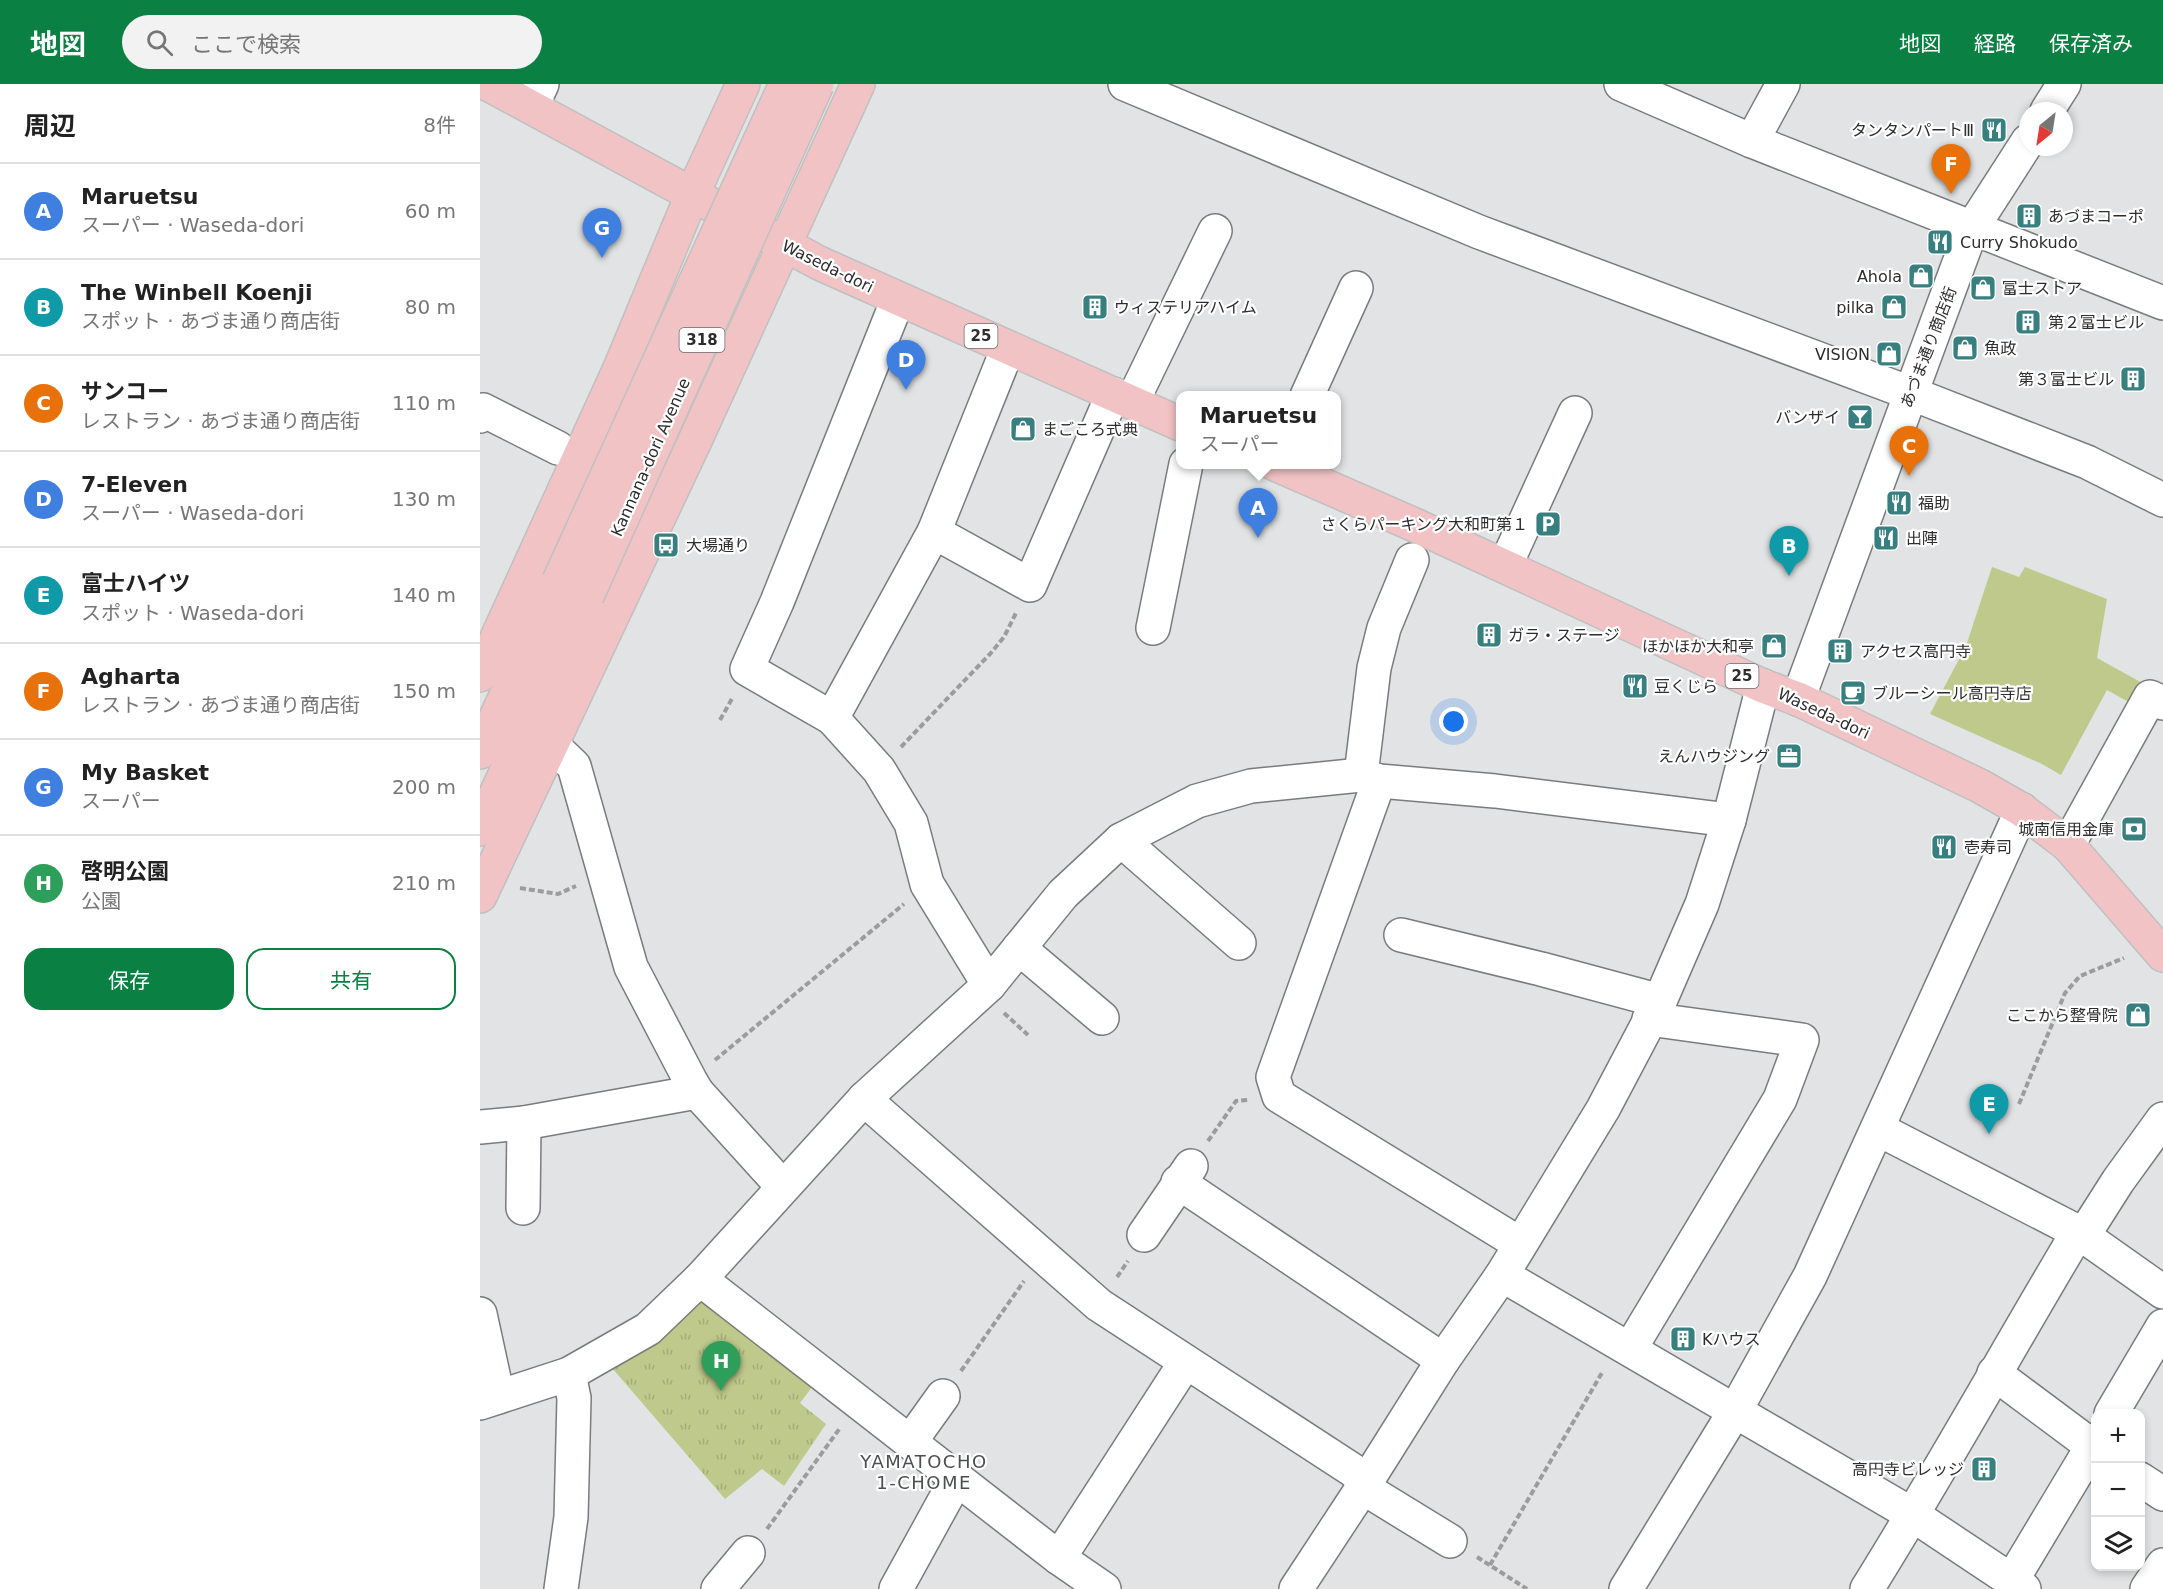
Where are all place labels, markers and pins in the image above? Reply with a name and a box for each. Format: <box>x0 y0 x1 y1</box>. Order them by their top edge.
restaurant icon: タンタンパートⅢ <box>1979 115 2009 145</box>
place label: タンタンパートⅢ <box>1851 121 1974 140</box>
pin: F <box>1932 144 1970 194</box>
building icon: あづまコーポ <box>2014 201 2044 231</box>
place label: あづまコーポ <box>2048 207 2144 226</box>
pin: G <box>582 208 622 258</box>
restaurant icon: Curry Shokudo <box>1925 227 1955 257</box>
place label: Curry Shokudo <box>1960 233 2078 252</box>
shop icon: Ahola <box>1906 261 1936 291</box>
place label: Ahola <box>1857 267 1902 286</box>
shop icon: 富士ストア <box>1968 273 1998 303</box>
place label: 富士ストア <box>2002 279 2082 298</box>
building icon: ウィステリアハイム <box>1080 292 1110 322</box>
shop icon: pilka <box>1879 292 1909 322</box>
place label: ウィステリアハイム <box>1114 298 1257 317</box>
place label: pilka <box>1836 298 1874 317</box>
building icon: 第２富士ビル <box>2013 307 2043 337</box>
place label: 第２富士ビル <box>2048 313 2144 332</box>
shop icon: 魚政 <box>1950 333 1980 363</box>
shop icon: VISION <box>1874 339 1904 369</box>
place label: 魚政 <box>1984 339 2016 358</box>
pin: D <box>886 340 926 390</box>
place label: VISION <box>1815 345 1870 364</box>
building icon: 第３富士ビル <box>2118 364 2148 394</box>
place label: 第３富士ビル <box>2018 370 2114 389</box>
bar icon: バンザイ <box>1845 402 1875 432</box>
place label: バンザイ <box>1775 408 1840 427</box>
shop icon: まごころ式典 <box>1008 414 1038 444</box>
place label: まごころ式典 <box>1042 420 1138 439</box>
pin: C <box>1890 426 1928 476</box>
pin: A <box>1238 488 1278 538</box>
restaurant icon: 福助 <box>1884 488 1914 518</box>
place label: 福助 <box>1918 494 1950 513</box>
parking icon: さくらパーキング大和町第１ <box>1533 509 1563 539</box>
place label: さくらパーキング大和町第１ <box>1320 515 1528 534</box>
restaurant icon: 出陣 <box>1871 523 1901 553</box>
pin: B <box>1770 526 1808 576</box>
place label: 出陣 <box>1906 529 1938 548</box>
bus stop icon: 大場通り <box>651 530 681 560</box>
place label: 大場通り <box>686 536 750 555</box>
building icon: ガラ・ステージ <box>1474 620 1504 650</box>
place label: ガラ・ステージ <box>1508 626 1620 645</box>
shop icon: ほかほか大和亭 <box>1759 631 1789 661</box>
building icon: アクセス高円寺 <box>1825 636 1855 666</box>
place label: ほかほか大和亭 <box>1642 637 1754 656</box>
place label: アクセス高円寺 <box>1860 642 1971 661</box>
restaurant icon: 豆くじら <box>1620 671 1650 701</box>
place label: 豆くじら <box>1654 677 1718 696</box>
cafe icon: ブルーシール高円寺店 <box>1838 678 1868 708</box>
place label: ブルーシール高円寺店 <box>1872 684 2032 703</box>
office icon: えんハウジング <box>1774 741 1804 771</box>
place label: えんハウジング <box>1658 747 1770 766</box>
bank icon: 城南信用金庫 <box>2119 814 2149 844</box>
place label: 城南信用金庫 <box>2018 820 2114 839</box>
restaurant icon: 壱寿司 <box>1929 832 1959 862</box>
place label: 壱寿司 <box>1964 838 2012 857</box>
shop icon: ここから整骨院 <box>2123 1000 2153 1030</box>
place label: ここから整骨院 <box>2006 1006 2118 1025</box>
pin: E <box>1970 1084 2008 1134</box>
building icon: Kハウス <box>1668 1324 1698 1354</box>
place label: Kハウス <box>1702 1330 1761 1349</box>
pin: H <box>702 1342 740 1391</box>
building icon: 高円寺ビレッジ <box>1969 1454 1999 1484</box>
place label: 高円寺ビレッジ <box>1852 1460 1964 1479</box>

